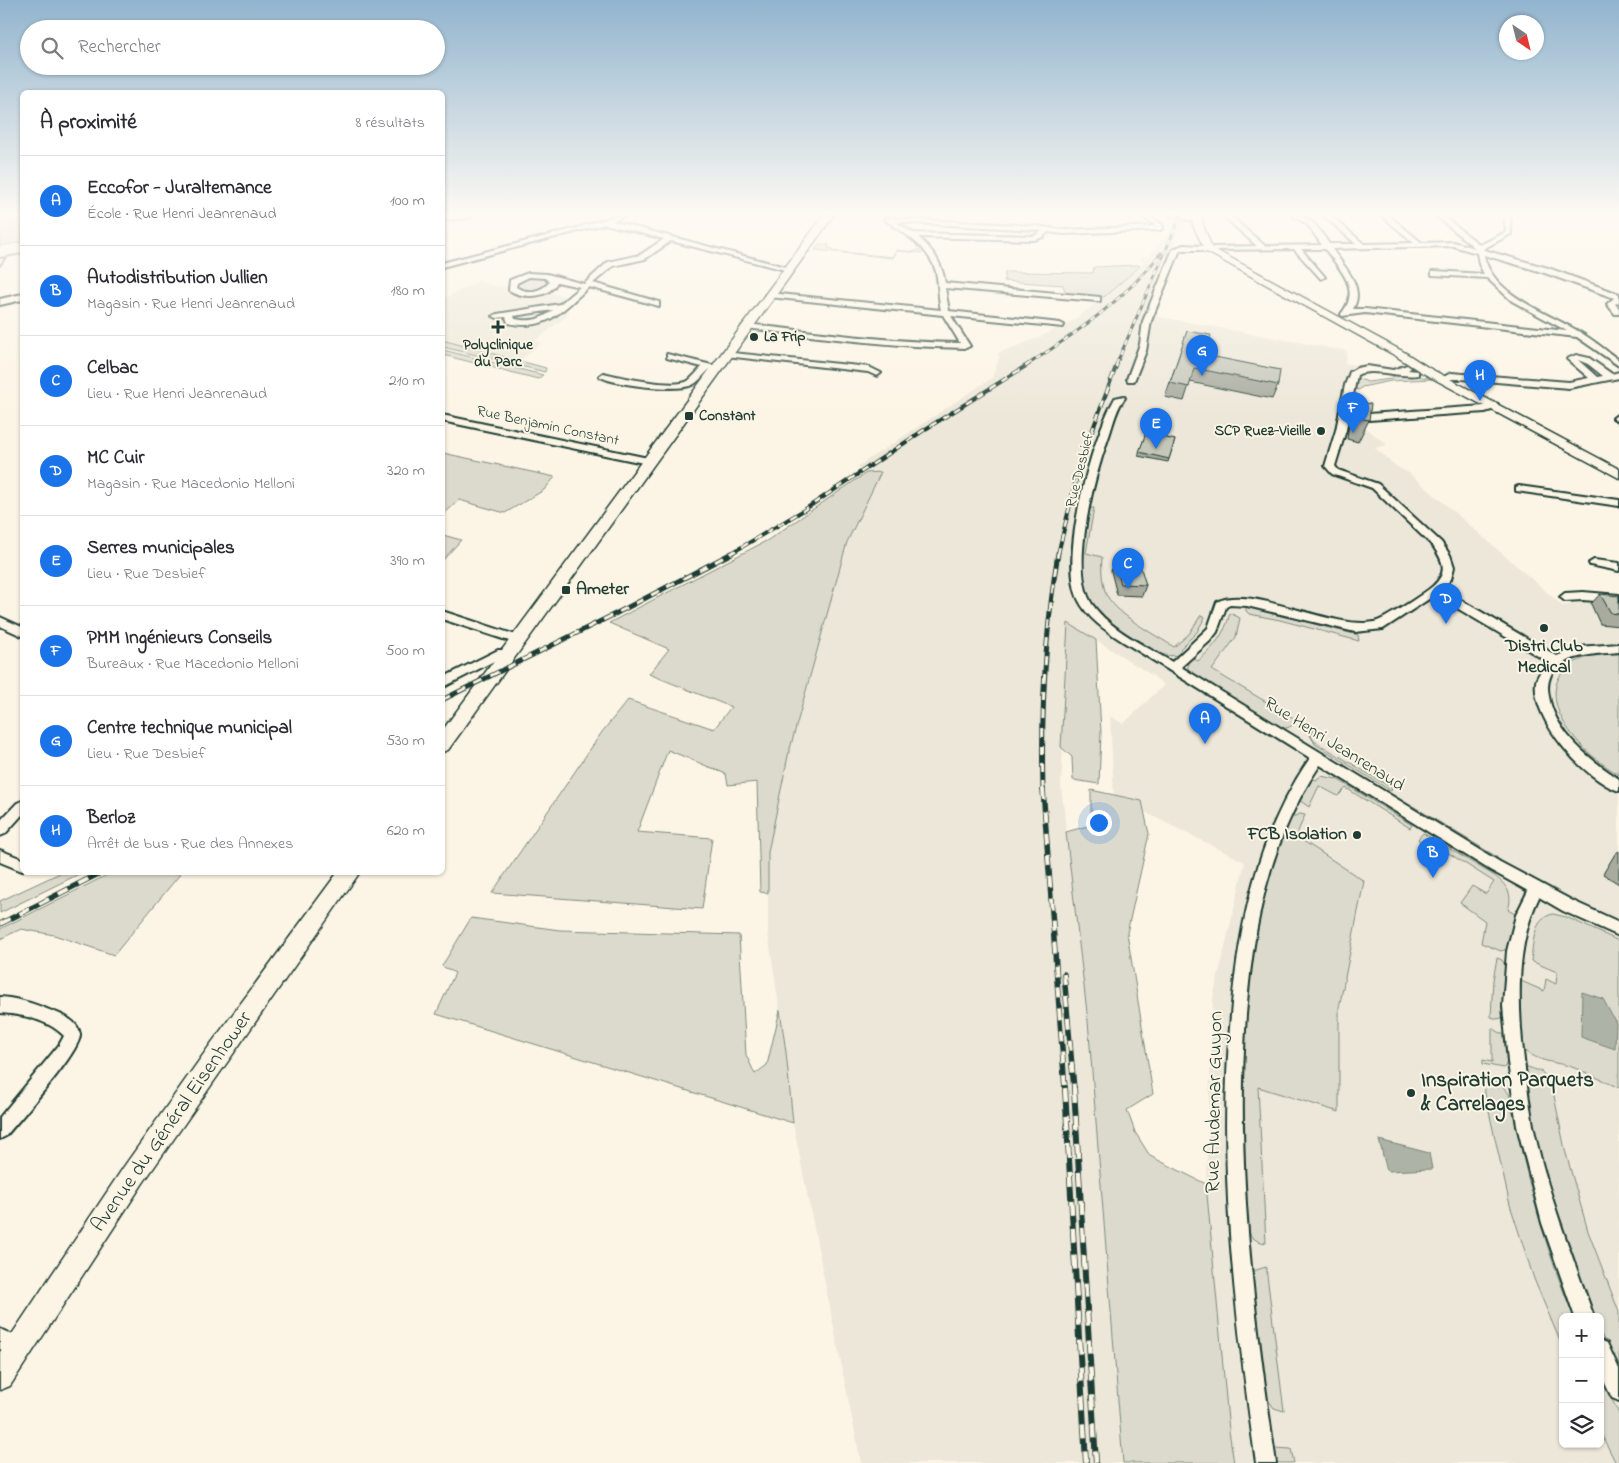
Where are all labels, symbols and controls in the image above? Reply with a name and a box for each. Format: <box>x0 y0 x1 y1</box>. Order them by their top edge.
north arrow <box>1499 15 1544 60</box>
search box <box>20 20 445 75</box>
icon: search <box>38 34 66 62</box>
text: Rechercher <box>78 34 161 61</box>
text: À proximité <box>40 108 137 138</box>
text: 8 résultats <box>355 111 425 135</box>
text: Eccofor - Juralternance <box>87 175 272 202</box>
text: A <box>51 189 61 213</box>
text: 100 m <box>390 189 425 213</box>
text: École · Rue Henri Jeanrenaud <box>87 202 276 226</box>
text: Autodistribution Jullien <box>87 265 268 292</box>
text: B <box>51 279 61 303</box>
text: 180 m <box>391 279 425 303</box>
text: Magasin · Rue Henri Jeanrenaud <box>87 292 295 316</box>
marker: Polyclinique du Parc <box>491 320 505 334</box>
place label: La Frip <box>764 326 805 348</box>
marker: La Frip <box>748 331 760 343</box>
place label: Polyclinique du Parc <box>463 334 534 373</box>
pin: G <box>1186 335 1218 376</box>
text: Celbac <box>87 355 138 382</box>
pin: H <box>1464 360 1496 401</box>
text: C <box>52 369 60 393</box>
text: 210 m <box>389 369 425 393</box>
text: Lieu · Rue Henri Jeanrenaud <box>87 382 267 406</box>
pin: F <box>1337 392 1369 433</box>
street label: Rue Benjamin Constant <box>475 400 621 452</box>
place label: Constant <box>699 405 757 427</box>
pin: E <box>1140 408 1172 449</box>
marker: Constant <box>683 410 695 422</box>
place label: SCP Ruez-Vieille <box>1214 420 1312 442</box>
marker: SCP Ruez-Vieille <box>1315 425 1327 437</box>
street label: Rue Desbief <box>1060 430 1100 510</box>
text: MC Cuir <box>87 445 144 472</box>
text: D <box>50 459 62 483</box>
text: 320 m <box>387 459 425 483</box>
text: Magasin · Rue Macedonio Melloni <box>87 472 295 496</box>
text: Serres municipales <box>87 535 235 562</box>
pin: C <box>1112 548 1144 589</box>
text: E <box>51 549 61 573</box>
text: 390 m <box>390 549 425 573</box>
text: Lieu · Rue Desbief <box>87 562 206 586</box>
place label: Ameter <box>576 577 629 603</box>
pin: D <box>1430 583 1462 624</box>
marker: Ameter <box>560 584 572 596</box>
marker: Distri Club Medical <box>1538 622 1550 634</box>
text: PMM Ingénieurs Conseils <box>87 625 272 652</box>
place label: Distri Club Medical <box>1504 634 1583 681</box>
text: F <box>51 639 61 663</box>
text: 500 m <box>386 639 425 663</box>
text: Bureaux · Rue Macedonio Melloni <box>87 652 299 676</box>
street label: Rue Henri Jeanrenaud <box>1259 691 1409 799</box>
pin: A <box>1189 703 1221 744</box>
text: Centre technique municipal <box>87 715 292 742</box>
text: G <box>51 729 61 753</box>
text: 530 m <box>386 729 425 753</box>
text: Lieu · Rue Desbief <box>87 742 206 766</box>
text: Berloz <box>87 805 135 832</box>
your location <box>1086 810 1112 836</box>
text: H <box>51 819 61 843</box>
text: 620 m <box>387 819 425 843</box>
place label: FCB Isolation <box>1247 822 1347 848</box>
marker: FCB Isolation <box>1351 829 1363 841</box>
text: Arrêt de bus · Rue des Annexes <box>87 832 293 856</box>
pin: B <box>1417 837 1449 878</box>
street label: Avenue du Général Eisenhower <box>84 1005 260 1239</box>
street label: Rue Audemar Guyon <box>1198 1011 1234 1193</box>
place label: Inspiration Parquets & Carrelages <box>1420 1066 1594 1122</box>
marker: Inspiration Parquets & Carrelages <box>1405 1087 1417 1099</box>
map controls <box>1559 1313 1604 1448</box>
button: + <box>1559 1313 1604 1358</box>
button: − <box>1559 1358 1604 1403</box>
button: layers <box>1559 1403 1604 1448</box>

